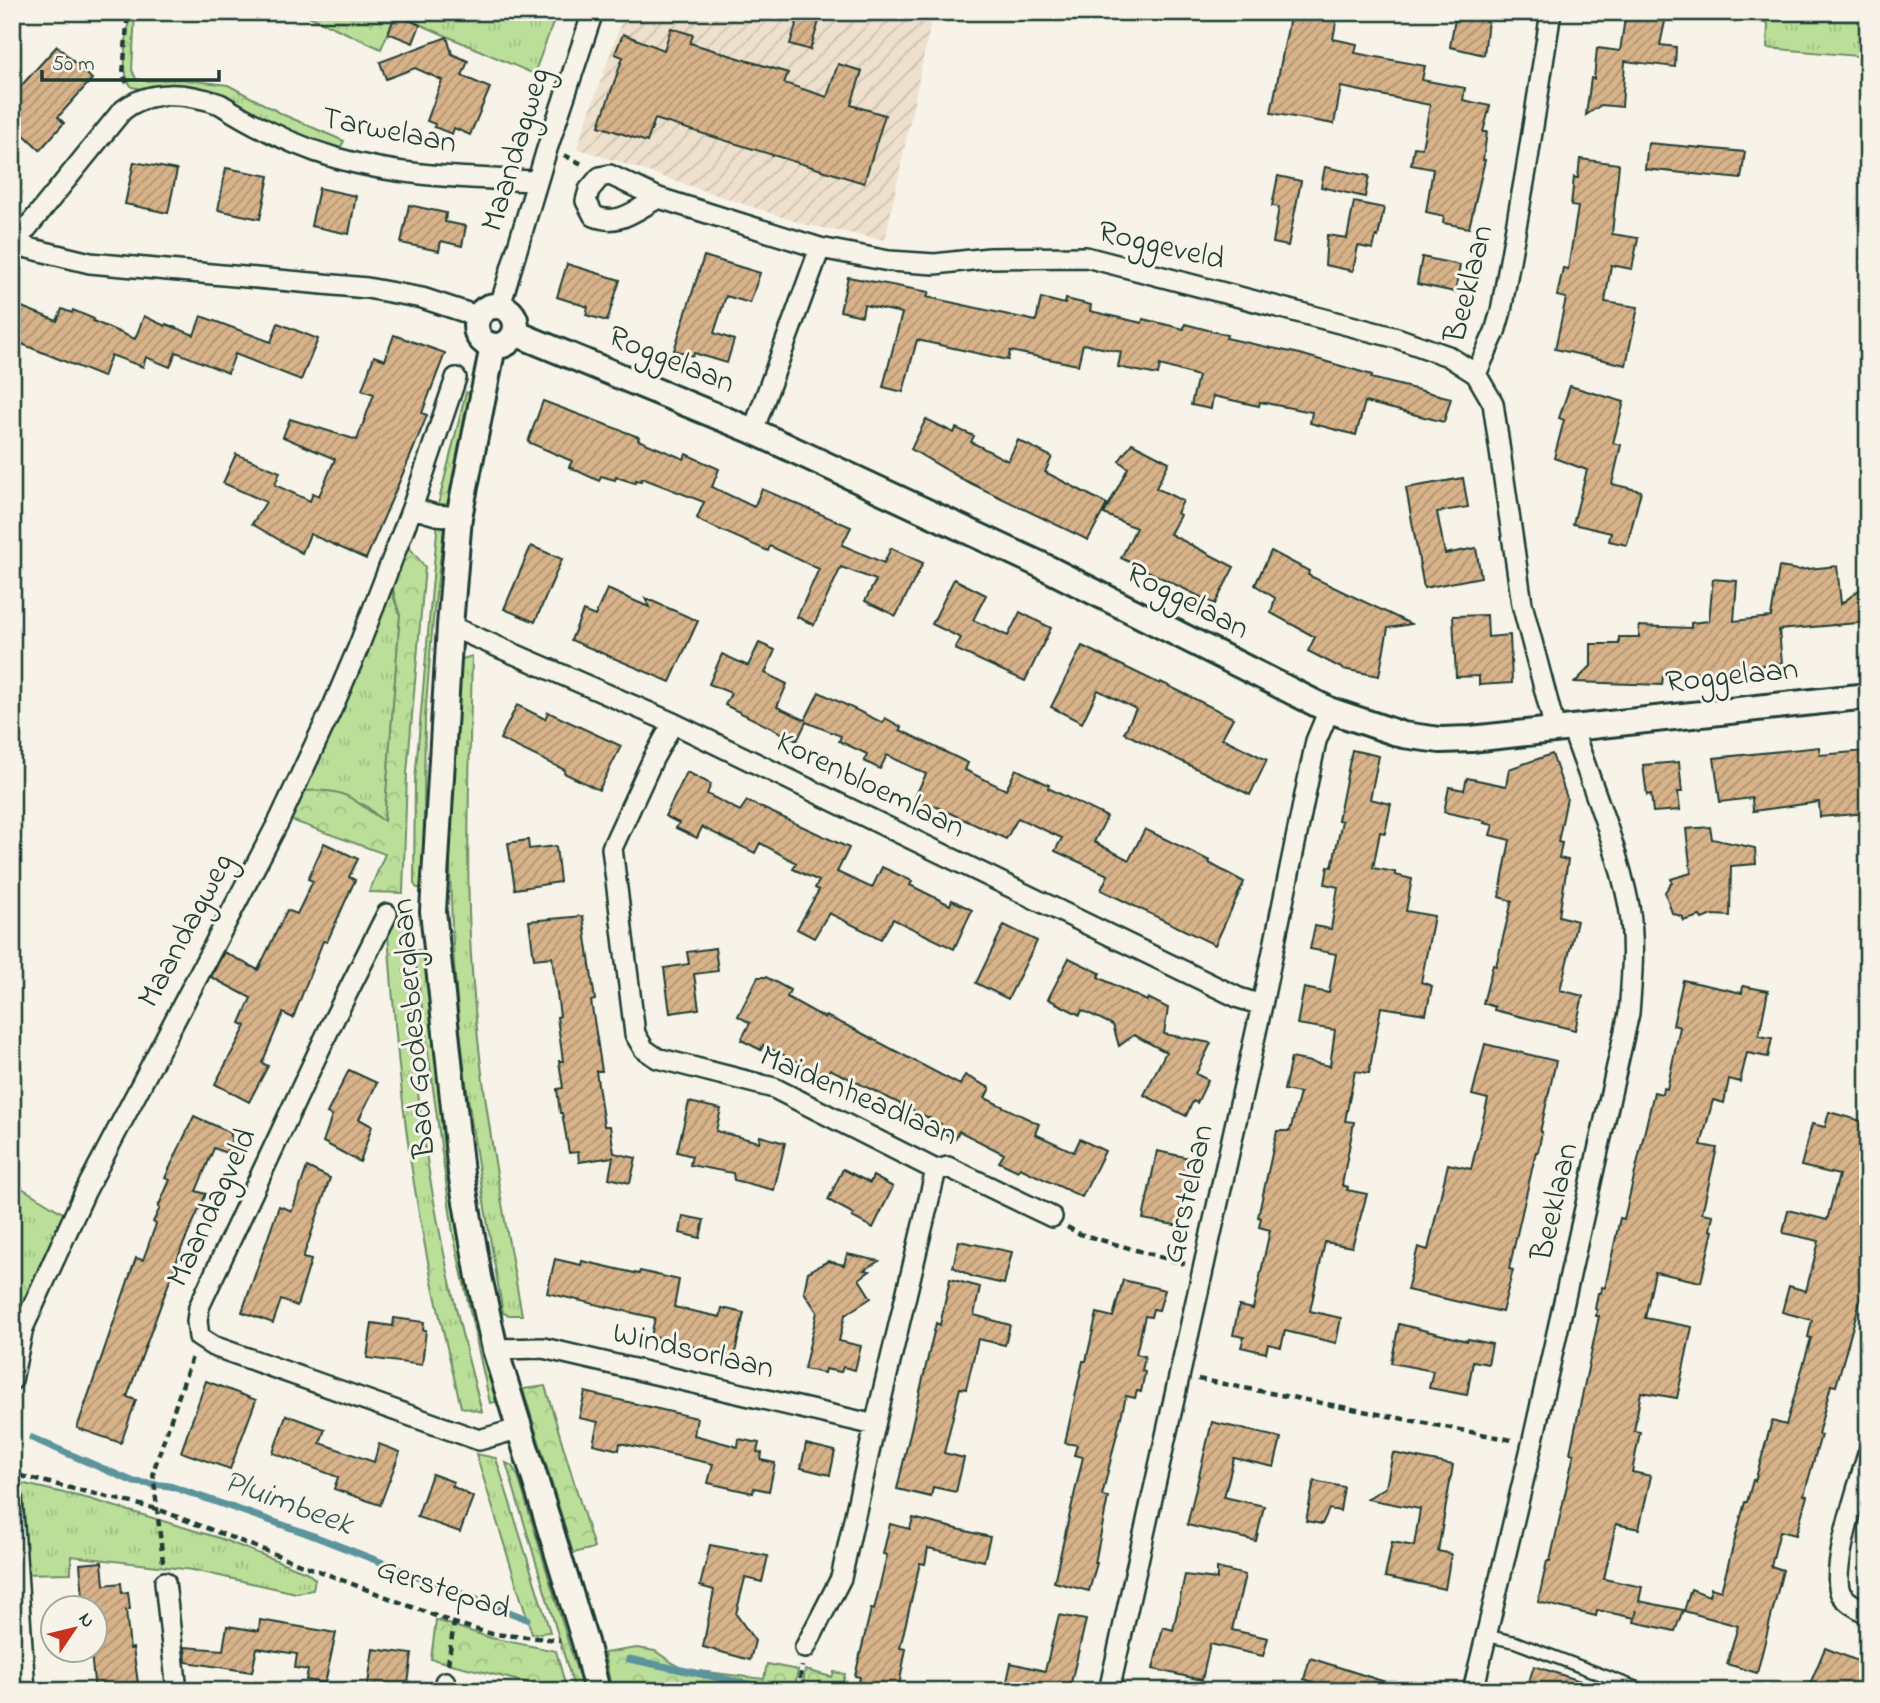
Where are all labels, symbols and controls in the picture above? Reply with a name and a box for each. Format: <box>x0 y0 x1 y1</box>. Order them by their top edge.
scale bar <box>42 38 219 82</box>
text: 50 m <box>52 50 95 80</box>
street label: Maandagweg <box>470 62 564 238</box>
street label: Tarwelaan <box>317 96 461 168</box>
street label: Roggeveld <box>1093 210 1229 284</box>
street label: Beeklaan <box>1432 220 1507 349</box>
street label: Roggelaan <box>600 314 742 408</box>
street label: Roggelaan <box>1117 551 1257 653</box>
street label: Roggelaan <box>1663 647 1801 707</box>
street label: Korenbloemlaan <box>768 720 972 852</box>
street label: Maandagweg <box>127 845 247 1017</box>
street label: Bad Godesberglaan <box>380 896 450 1161</box>
street label: Maidenheadlaan <box>752 1034 964 1160</box>
street label: Gerstelaan <box>1150 1120 1228 1268</box>
street label: Maandagveld <box>156 1121 270 1295</box>
street label: Beeklaan <box>1519 1138 1592 1267</box>
street label: Windsorlaan <box>608 1311 778 1393</box>
water label: Pluimbeek <box>217 1458 361 1550</box>
street label: Gerstepad <box>370 1546 516 1634</box>
north arrow <box>38 1594 108 1664</box>
text: N <box>71 1608 101 1634</box>

